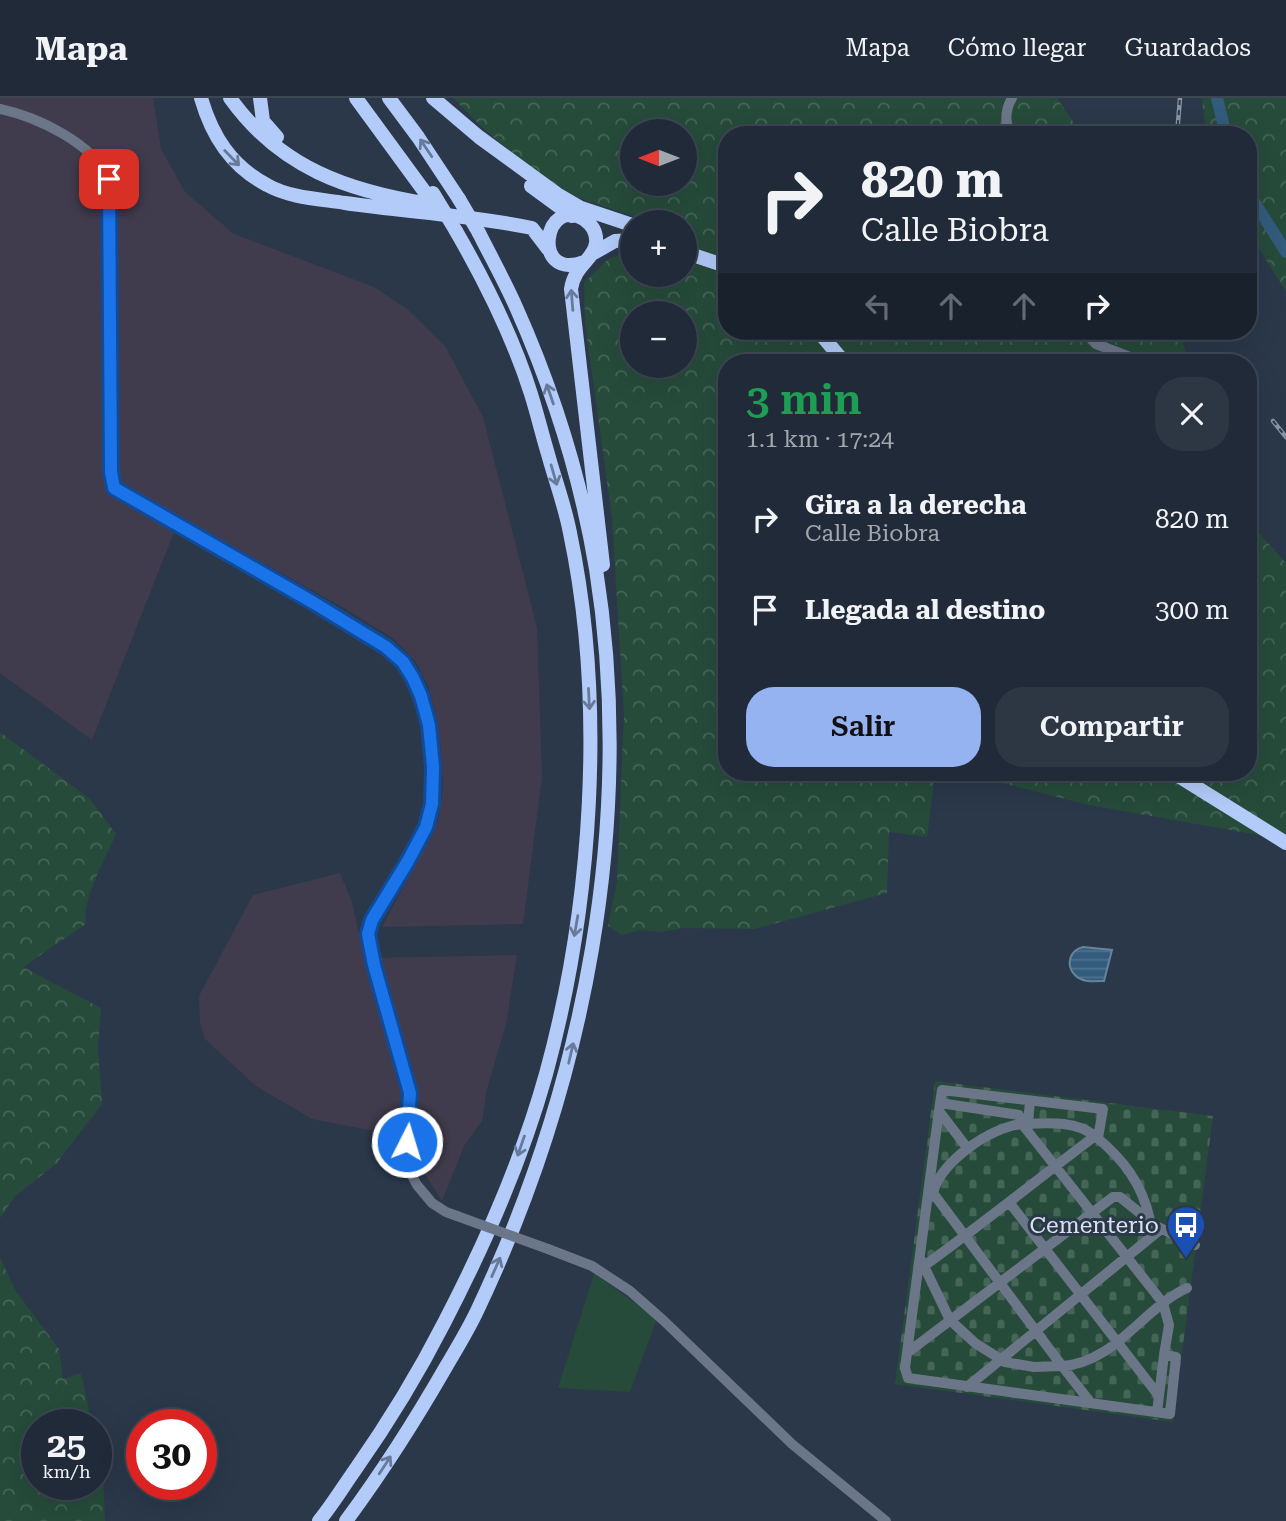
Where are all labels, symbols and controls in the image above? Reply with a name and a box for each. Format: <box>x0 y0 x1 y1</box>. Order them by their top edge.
text: Mapa <box>35 29 128 68</box>
text: Mapa <box>846 34 910 62</box>
text: Cómo llegar <box>948 34 1086 62</box>
text: Guardados <box>1124 34 1251 62</box>
north arrow <box>620 119 696 196</box>
map controls <box>620 119 697 378</box>
one-way arrow <box>419 138 433 158</box>
pin <box>79 149 139 209</box>
one-way arrow <box>224 149 241 166</box>
text: 820 m <box>861 152 1003 209</box>
icon: right <box>746 154 837 245</box>
icon: arrive <box>90 160 128 198</box>
button: + <box>620 210 697 287</box>
text: Calle Biobra <box>861 211 1049 249</box>
icon: left <box>859 287 897 325</box>
icon: ahead <box>932 287 970 325</box>
icon: ahead <box>1005 287 1043 325</box>
icon: right <box>1078 287 1116 325</box>
one-way arrow <box>566 289 579 312</box>
button: − <box>620 301 697 378</box>
text: 3 min <box>746 375 862 424</box>
button: close <box>1155 377 1229 451</box>
one-way arrow <box>543 383 556 405</box>
text: 1.1 km · 17:24 <box>746 426 894 453</box>
one-way arrow <box>548 464 561 486</box>
text: Gira a la derecha <box>805 490 1026 520</box>
icon: right <box>746 500 784 538</box>
text: 820 m <box>1155 504 1229 534</box>
text: Calle Biobra <box>805 520 940 547</box>
icon: arrive <box>746 591 784 629</box>
text: Llegada al destino <box>805 595 1045 625</box>
text: 300 m <box>1155 595 1229 625</box>
one-way arrow <box>583 687 596 710</box>
button: Salir <box>746 687 981 767</box>
button: Compartir <box>995 687 1229 767</box>
one-way arrow <box>569 914 582 937</box>
one-way arrow <box>564 1042 578 1065</box>
position arrow <box>370 1105 444 1179</box>
one-way arrow <box>514 1135 526 1157</box>
bus stop icon: Cementerio <box>1165 1204 1207 1259</box>
place label: Cementerio <box>1029 1212 1159 1239</box>
one-way arrow <box>490 1257 503 1278</box>
speed limit sign: 30 <box>126 1409 217 1500</box>
text: 25 <box>47 1425 86 1466</box>
one-way arrow <box>379 1456 393 1476</box>
text: km/h <box>42 1461 91 1482</box>

